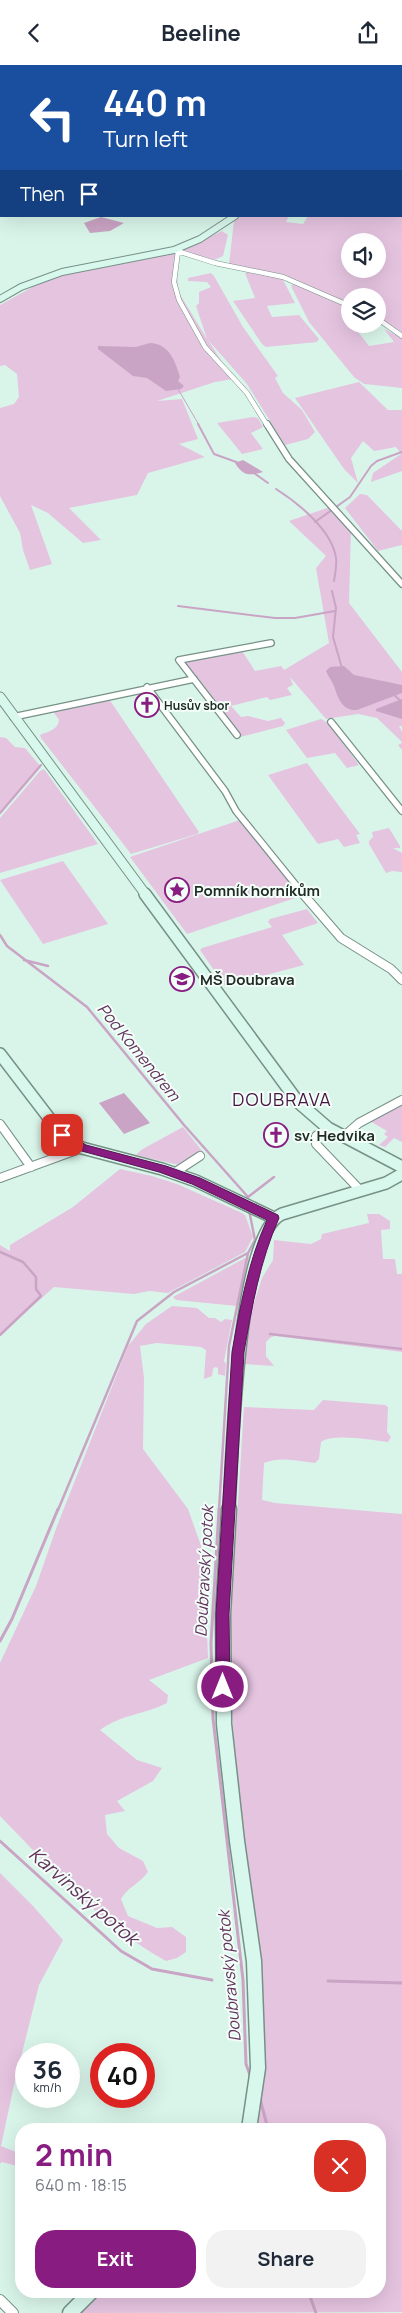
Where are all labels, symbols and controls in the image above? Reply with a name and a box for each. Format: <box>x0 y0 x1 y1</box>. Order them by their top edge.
text: Beeline <box>161 18 241 48</box>
icon: back <box>20 19 48 47</box>
icon: share <box>354 19 382 47</box>
text: 440 m <box>103 79 207 127</box>
icon: left <box>20 85 85 150</box>
text: Turn left <box>103 124 188 154</box>
icon: arrive <box>75 180 103 208</box>
text: Then <box>20 181 65 207</box>
map controls <box>341 233 386 333</box>
button: sound <box>341 233 386 278</box>
button: layers <box>341 288 386 333</box>
church icon: Husův sbor <box>134 692 160 718</box>
place label: Husův sbor <box>164 697 230 714</box>
place icon: Pomník horníkům <box>164 877 190 903</box>
place label: Pomník horníkům <box>194 880 320 901</box>
school or university icon: MŠ Doubrava <box>169 966 195 992</box>
place label: MŠ Doubrava <box>200 969 295 990</box>
water label: Pod Komendrem <box>93 998 186 1107</box>
district label: DOUBRAVA <box>232 1087 332 1111</box>
pin <box>41 1114 83 1156</box>
icon: arrive <box>48 1121 76 1149</box>
church icon: sv. Hedvika <box>263 1122 289 1148</box>
place label: sv. Hedvika <box>294 1125 375 1146</box>
water label: Doubravský potok <box>190 1503 219 1637</box>
position arrow <box>196 1660 248 1712</box>
water label: Karvinský potok <box>24 1841 146 1953</box>
water label: Doubravský potok <box>212 1908 246 2042</box>
speed limit sign: 40 <box>90 2043 155 2108</box>
text: 36 <box>32 2052 63 2087</box>
text: km/h <box>34 2079 61 2096</box>
text: 2 min <box>35 2134 113 2175</box>
button: close <box>314 2140 366 2192</box>
text: 640 m · 18:15 <box>35 2174 127 2196</box>
button: Exit <box>35 2230 196 2288</box>
button: Share <box>206 2230 366 2288</box>

